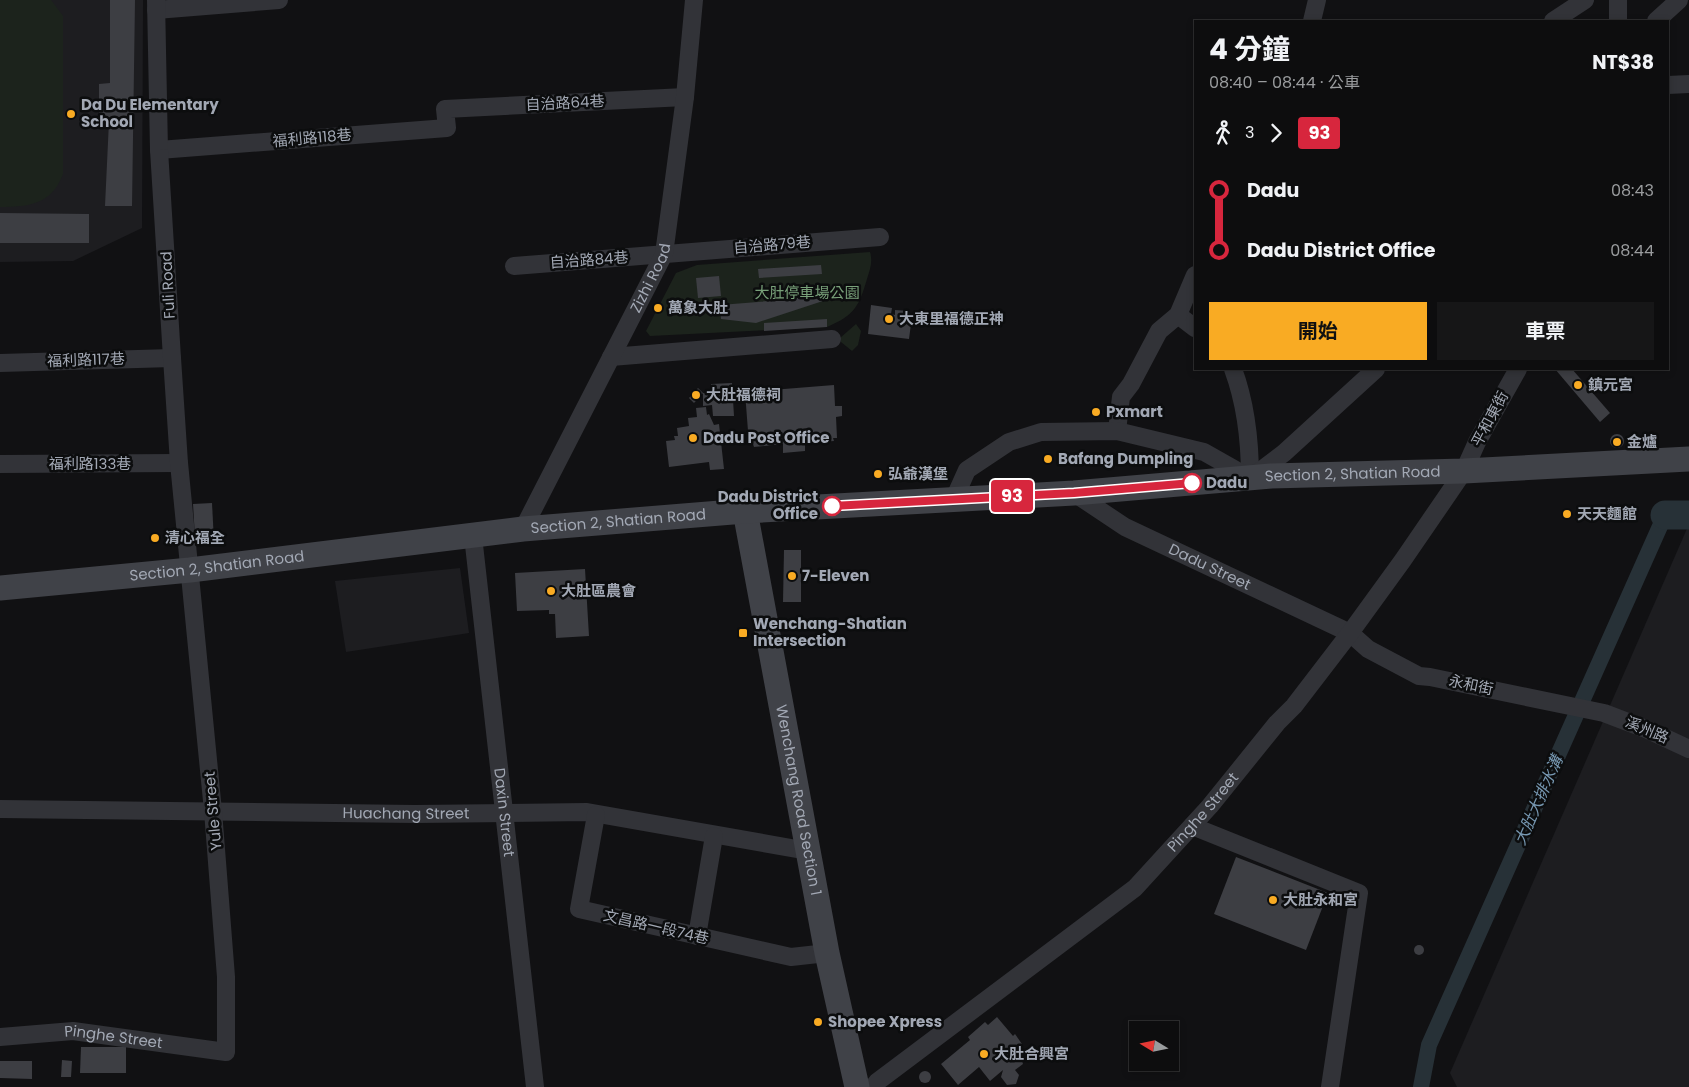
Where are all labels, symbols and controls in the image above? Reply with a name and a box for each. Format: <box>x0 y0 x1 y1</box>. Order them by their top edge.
text: 4 分鐘 <box>1209 30 1290 69</box>
text: NT$38 <box>1592 49 1654 76</box>
text: 08:40 – 08:44 · 公車 <box>1209 71 1360 94</box>
street label: 自治路64巷 <box>525 90 605 115</box>
place label: Da Du Elementary School <box>81 94 219 132</box>
marker: Da Du Elementary School <box>65 108 77 120</box>
icon: walk <box>1209 119 1237 147</box>
icon: forward <box>1262 119 1290 147</box>
text: 93 <box>1308 120 1330 145</box>
text: 3 <box>1245 121 1254 144</box>
street label: 福利路118巷 <box>272 124 352 151</box>
text: Dadu <box>1247 177 1299 204</box>
text: 08:43 <box>1611 179 1654 202</box>
street label: 自治路79巷 <box>732 231 812 258</box>
text: Dadu District Office <box>1247 237 1436 264</box>
text: 08:44 <box>1610 239 1654 262</box>
street label: Zizhi Road <box>625 242 675 316</box>
street label: 自治路84巷 <box>549 246 629 273</box>
street label: Fuli Road <box>155 251 180 319</box>
park label: 大肚停車場公園 <box>754 282 860 303</box>
place label: 萬象大肚 <box>668 297 728 318</box>
marker: 萬象大肚 <box>652 302 664 314</box>
button: 開始 <box>1209 302 1427 360</box>
button: 車票 <box>1437 302 1654 360</box>
place label: 大東里福德正神 <box>899 308 1004 329</box>
marker: 大東里福德正神 <box>883 313 895 325</box>
street label: 福利路117巷 <box>47 348 125 371</box>
place label: 鎮元宮 <box>1588 374 1633 395</box>
marker: 鎮元宮 <box>1572 379 1584 391</box>
place label: 大肚福德祠 <box>706 384 781 405</box>
street label: 平和東街 <box>1466 387 1513 450</box>
marker: 大肚福德祠 <box>690 389 702 401</box>
place label: Pxmart <box>1106 401 1163 422</box>
marker: Pxmart <box>1090 406 1102 418</box>
place label: Dadu Post Office <box>703 427 829 448</box>
place label: 金爐 <box>1627 431 1657 452</box>
marker: Dadu Post Office <box>687 432 699 444</box>
marker: 金爐 <box>1611 436 1623 448</box>
place label: Bafang Dumpling <box>1058 448 1193 469</box>
street label: 福利路133巷 <box>49 453 131 474</box>
marker: Bafang Dumpling <box>1042 453 1054 465</box>
street label: Section 2, Shatian Road <box>1264 461 1441 486</box>
place label: 弘爺漢堡 <box>888 463 948 484</box>
marker: 弘爺漢堡 <box>872 468 884 480</box>
place label: Dadu <box>1206 472 1247 493</box>
marker: Dadu <box>1182 473 1202 493</box>
line badge: 93 <box>990 480 1034 512</box>
text: 93 <box>1001 483 1023 508</box>
place label: Dadu District Office <box>718 486 818 524</box>
marker: Dadu District Office <box>822 496 842 516</box>
street label: Section 2, Shatian Road <box>530 503 707 538</box>
place label: 天天麵館 <box>1577 503 1637 524</box>
marker: 天天麵館 <box>1561 508 1573 520</box>
place label: 清心福全 <box>165 527 225 548</box>
marker: 清心福全 <box>149 532 161 544</box>
street label: Dadu Street <box>1165 538 1254 595</box>
street label: Section 2, Shatian Road <box>128 545 305 586</box>
place label: 7-Eleven <box>802 565 869 586</box>
marker: 7-Eleven <box>786 570 798 582</box>
place label: 大肚區農會 <box>561 580 636 601</box>
marker: 大肚區農會 <box>545 585 557 597</box>
place label: Wenchang-Shatian Intersection <box>753 613 907 651</box>
marker: Wenchang-Shatian Intersection <box>737 627 749 639</box>
street label: 永和街 <box>1447 670 1495 699</box>
street label: Wenchang Road Section 1 <box>771 703 827 897</box>
street label: 溪州路 <box>1622 711 1672 748</box>
water label: 大肚大排水溝 <box>1508 750 1569 849</box>
street label: Daxin Street <box>489 767 520 858</box>
street label: Pinghe Street <box>1162 768 1243 856</box>
street label: Yule Street <box>199 771 226 851</box>
street label: Huachang Street <box>342 802 469 824</box>
place label: 大肚永和宮 <box>1283 889 1358 910</box>
marker: 大肚永和宮 <box>1267 894 1279 906</box>
street label: 文昌路一段74巷 <box>601 904 711 949</box>
place label: Shopee Xpress <box>828 1011 942 1032</box>
marker: Shopee Xpress <box>812 1016 824 1028</box>
street label: Pinghe Street <box>63 1020 164 1053</box>
north arrow <box>1129 1021 1179 1071</box>
map controls <box>1129 1021 1179 1071</box>
place label: 大肚合興宮 <box>994 1043 1069 1064</box>
marker: 大肚合興宮 <box>978 1048 990 1060</box>

